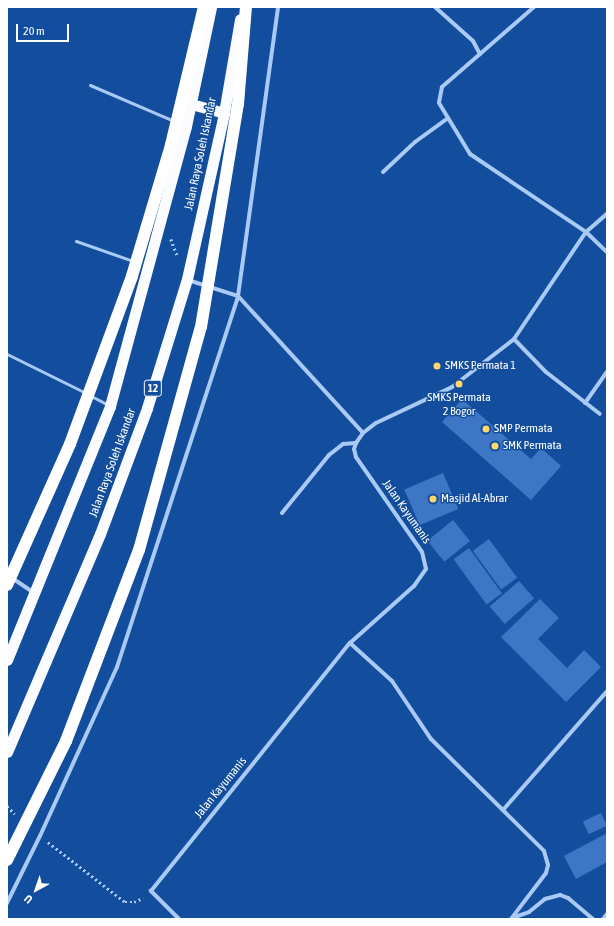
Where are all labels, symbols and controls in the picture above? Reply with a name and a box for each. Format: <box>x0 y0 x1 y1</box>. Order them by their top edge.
scale bar <box>18 16 71 42</box>
text: 20 m <box>23 24 45 38</box>
street label: Jalan Raya Soleh Iskandar <box>182 96 220 212</box>
place label: SMKS Permata 1 <box>445 359 516 373</box>
marker: SMKS Permata 1 <box>432 361 442 371</box>
road number: 12 <box>143 379 163 397</box>
marker: SMKS Permata 2 Bogor <box>454 379 464 389</box>
place label: SMKS Permata 2 Bogor <box>427 391 491 419</box>
street label: Jalan Raya Soleh Iskandar <box>87 407 139 519</box>
place label: SMP Permata <box>494 422 553 436</box>
marker: SMP Permata <box>481 424 491 434</box>
place label: SMK Permata <box>503 439 562 453</box>
marker: SMK Permata <box>490 441 500 451</box>
street label: Jalan Kayumanis <box>379 477 433 547</box>
place label: Masjid Al-Abrar <box>441 492 508 506</box>
marker: Masjid Al-Abrar <box>428 494 438 504</box>
street label: Jalan Kayumanis <box>192 754 250 822</box>
north arrow <box>16 870 56 910</box>
text: U <box>22 893 35 906</box>

